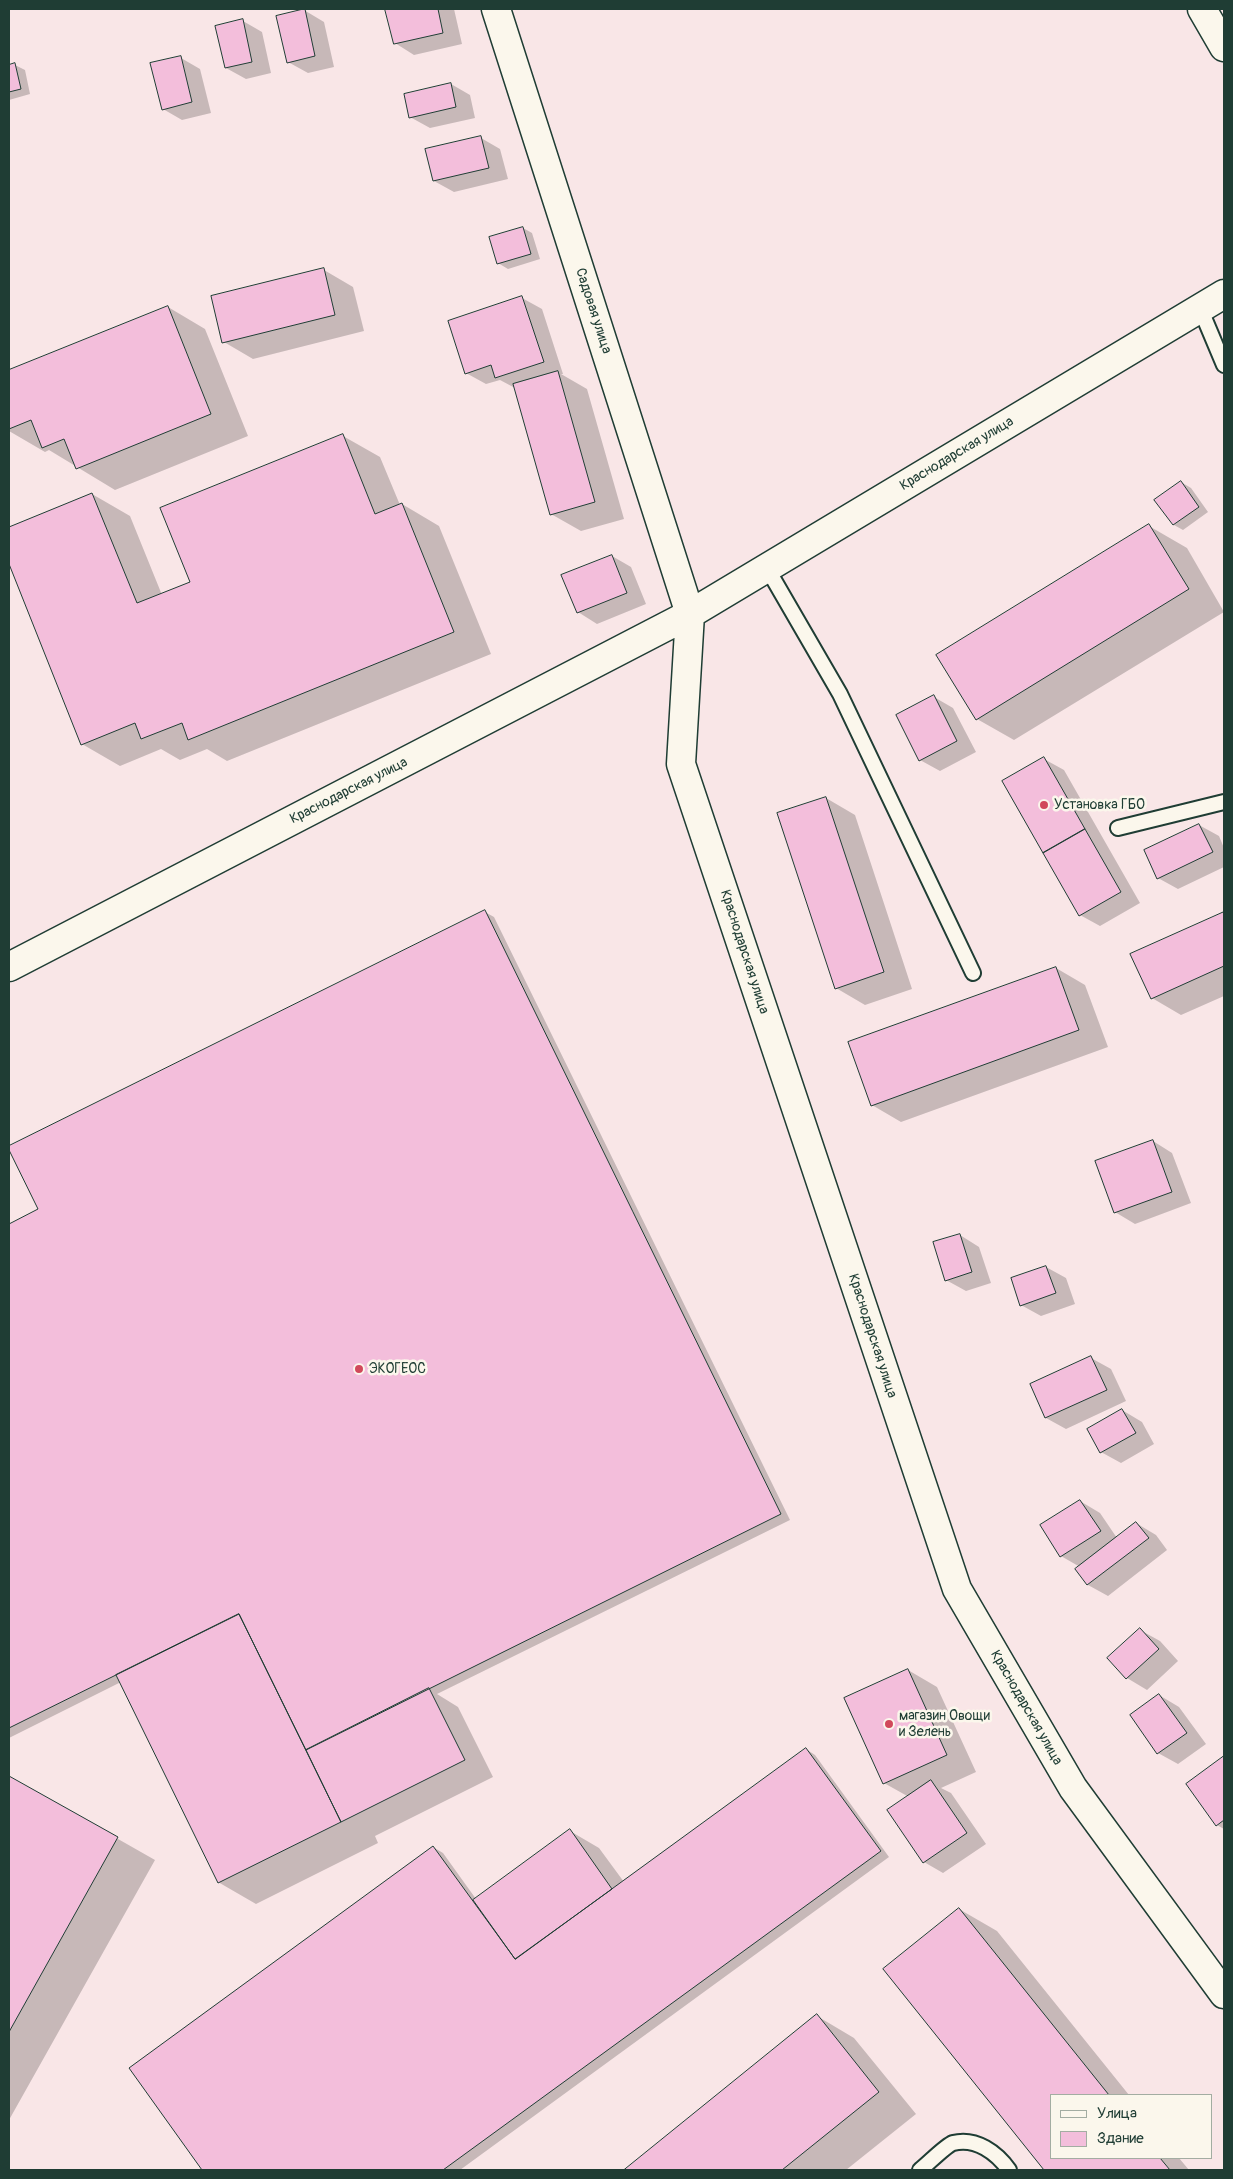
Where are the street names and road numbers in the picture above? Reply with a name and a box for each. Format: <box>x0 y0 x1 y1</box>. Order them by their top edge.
street label: Садовая улица <box>571 266 615 356</box>
street label: Краснодарская улица <box>897 413 1017 495</box>
street label: Краснодарская улица <box>287 754 411 828</box>
street label: Краснодарская улица <box>716 888 772 1016</box>
street label: Краснодарская улица <box>844 1272 900 1400</box>
street label: Краснодарская улица <box>986 1648 1066 1768</box>

